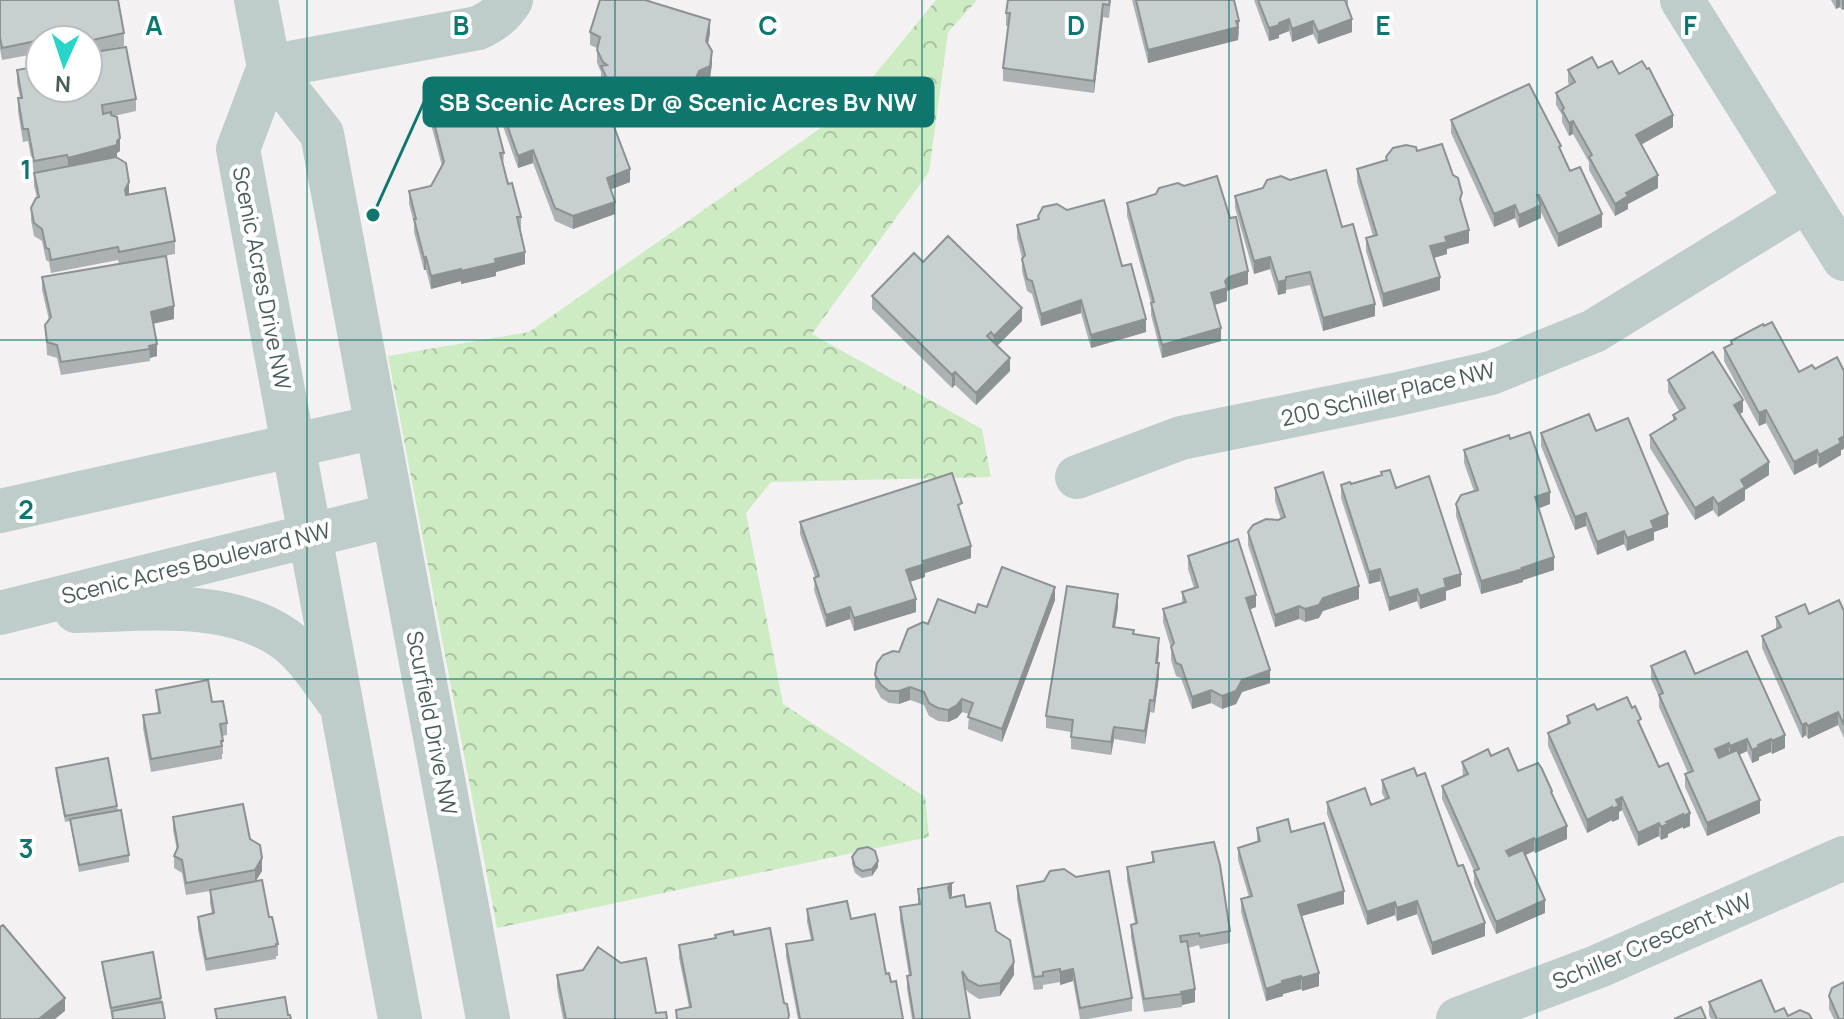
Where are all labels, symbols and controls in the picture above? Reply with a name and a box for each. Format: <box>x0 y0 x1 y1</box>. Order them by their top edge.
text: A <box>145 7 163 43</box>
text: B <box>453 7 469 43</box>
text: C <box>758 7 778 43</box>
text: D <box>1067 7 1085 43</box>
text: E <box>1375 7 1391 43</box>
text: F <box>1683 7 1697 43</box>
north arrow <box>24 24 104 104</box>
text: N <box>54 69 72 99</box>
callout: SB Scenic Acres Dr @ Scenic Acres Bv NW <box>424 78 933 126</box>
text: SB Scenic Acres Dr @ Scenic Acres Bv NW <box>439 85 917 118</box>
text: 1 <box>20 151 32 187</box>
street label: Scenic Acres Drive NW <box>226 164 298 393</box>
street label: 200 Schiller Place NW <box>1278 355 1498 433</box>
text: 2 <box>18 491 34 527</box>
street label: Scenic Acres Boulevard NW <box>58 515 334 611</box>
street label: Scurfield Drive NW <box>399 628 465 818</box>
text: 3 <box>18 830 34 866</box>
street label: Schiller Crescent NW <box>1548 885 1757 997</box>

